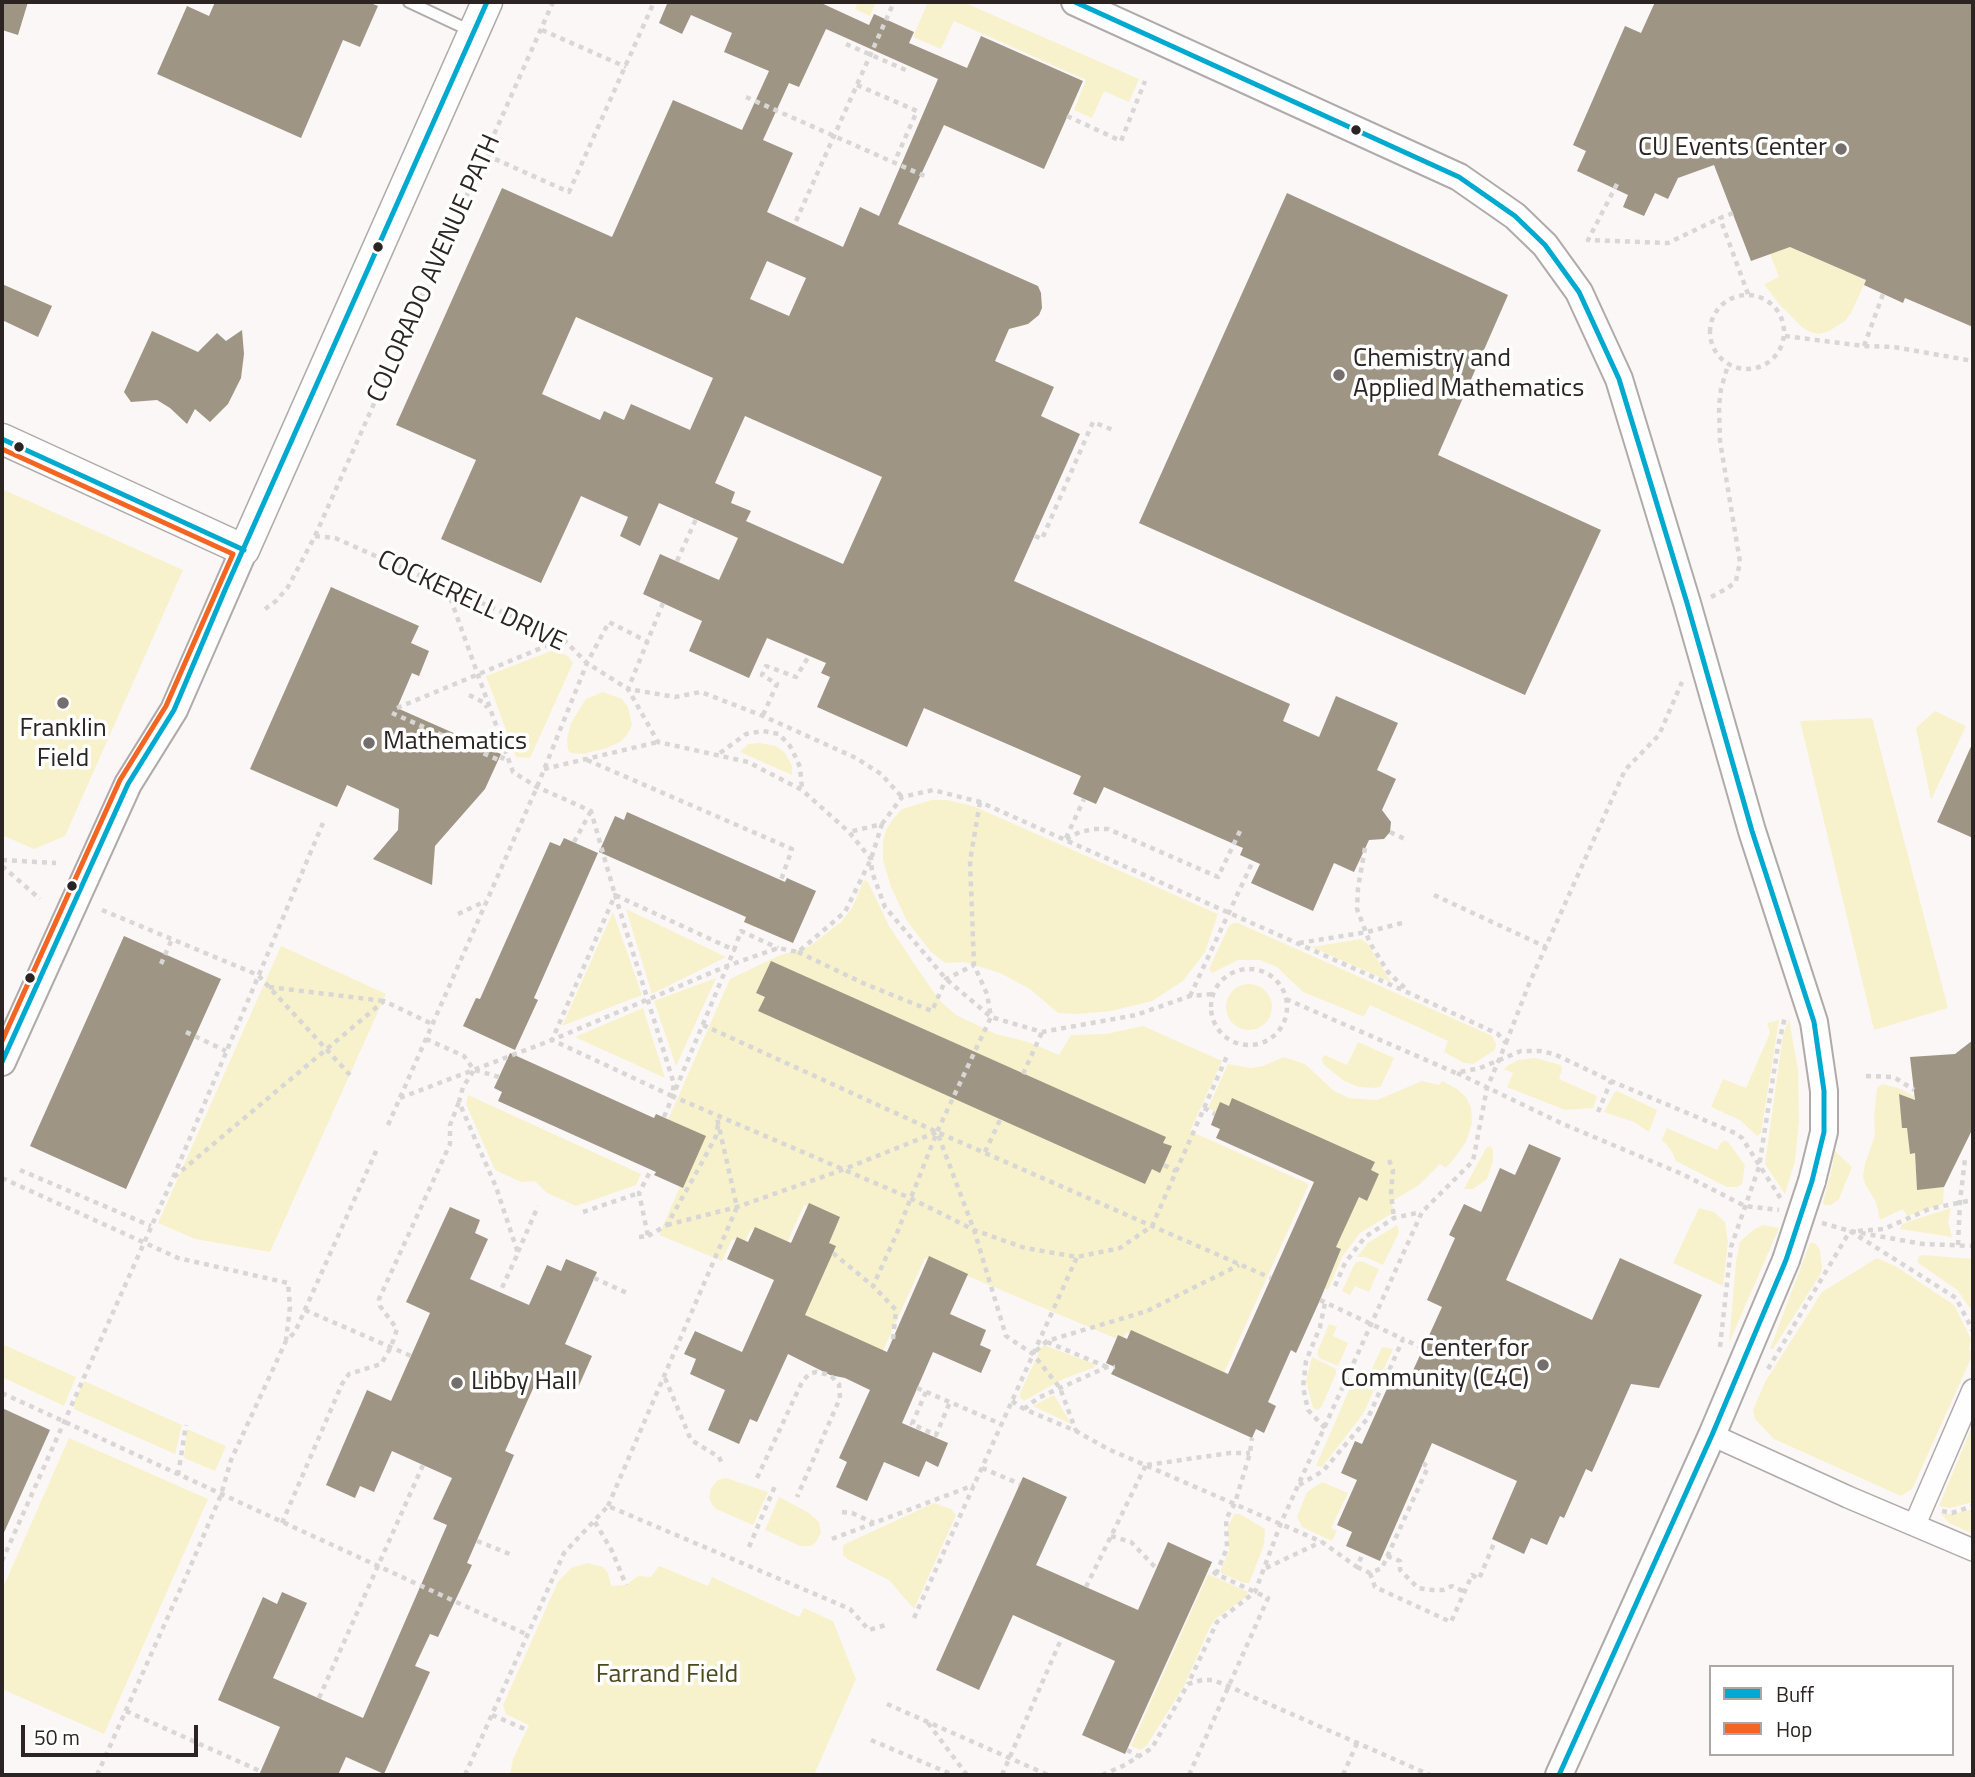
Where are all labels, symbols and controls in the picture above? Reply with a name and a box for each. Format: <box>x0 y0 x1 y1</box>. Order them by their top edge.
unlabelled marker <box>1349 123 1363 137</box>
street label: COLORADO AVENUE PATH <box>362 130 508 408</box>
place label: CU Events Center <box>1638 133 1827 165</box>
marker: CU Events Center <box>1833 141 1849 157</box>
unlabelled marker <box>371 240 385 254</box>
place label: Chemistry and Applied Mathematics <box>1353 344 1584 406</box>
marker: Chemistry and Applied Mathematics <box>1331 367 1347 383</box>
unlabelled marker <box>12 440 26 454</box>
street label: COCKERELL DRIVE <box>372 545 570 659</box>
marker: Franklin Field <box>55 695 71 711</box>
place label: Franklin Field <box>19 714 107 776</box>
place label: Mathematics <box>383 727 527 759</box>
marker: Mathematics <box>361 735 377 751</box>
unlabelled marker <box>65 879 79 893</box>
unlabelled marker <box>23 971 37 985</box>
place label: Center for Community (C4C) <box>1341 1334 1529 1396</box>
marker: Center for Community (C4C) <box>1535 1357 1551 1373</box>
place label: Libby Hall <box>471 1367 577 1399</box>
marker: Libby Hall <box>449 1375 465 1391</box>
park label: Farrand Field <box>596 1660 738 1692</box>
legend <box>1709 1665 1954 1756</box>
text: Buff <box>1776 1678 1814 1710</box>
scale bar <box>24 1710 201 1754</box>
text: Hop <box>1776 1713 1812 1745</box>
text: 50 m <box>34 1721 80 1753</box>

